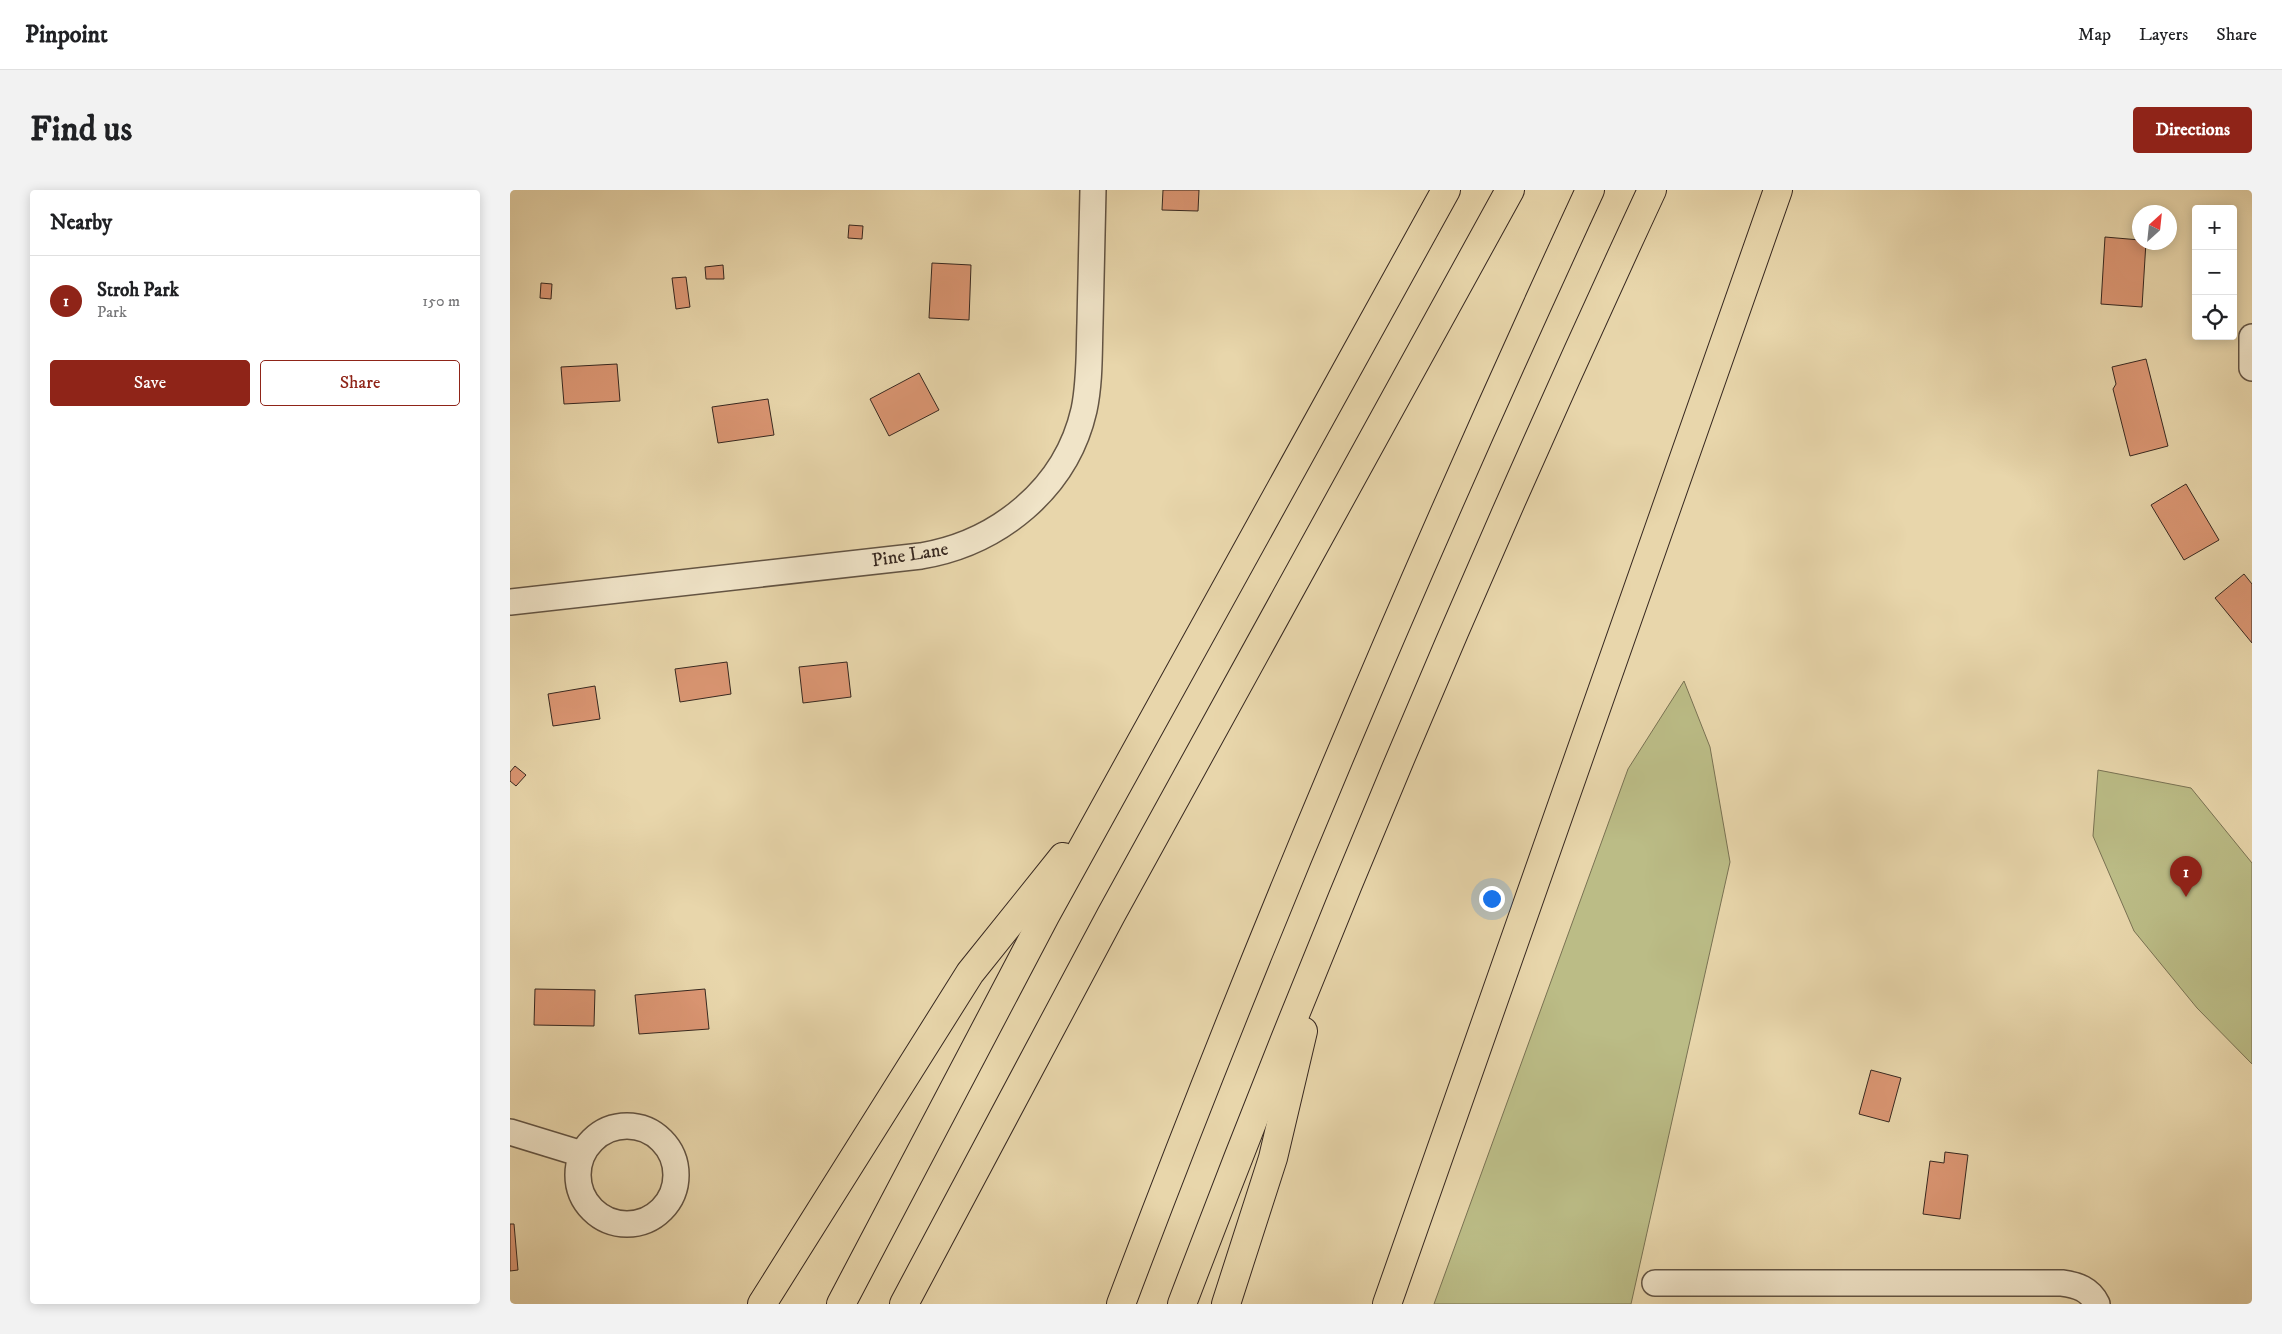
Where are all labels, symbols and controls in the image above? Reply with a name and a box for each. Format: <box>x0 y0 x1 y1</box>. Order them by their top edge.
text: Pinpoint <box>25 20 108 50</box>
text: Map <box>2078 24 2111 46</box>
text: Layers <box>2139 24 2188 46</box>
text: Share <box>2216 24 2257 46</box>
button: Directions <box>2133 107 2252 153</box>
text: Find us <box>30 108 132 152</box>
north arrow <box>2132 205 2177 250</box>
map controls <box>2192 205 2237 340</box>
button: + <box>2192 205 2237 250</box>
text: Nearby <box>50 210 112 236</box>
button: − <box>2192 250 2237 295</box>
text: Stroh Park <box>97 279 179 302</box>
text: 1 <box>63 291 69 311</box>
text: 150 m <box>422 291 460 311</box>
button: locate <box>2192 295 2237 340</box>
text: Park <box>97 302 127 322</box>
button: Save <box>50 360 250 406</box>
button: Share <box>260 360 460 406</box>
street label: Pine Lane <box>870 538 950 572</box>
pin: 1 <box>2170 856 2202 897</box>
your location <box>1479 886 1505 912</box>

